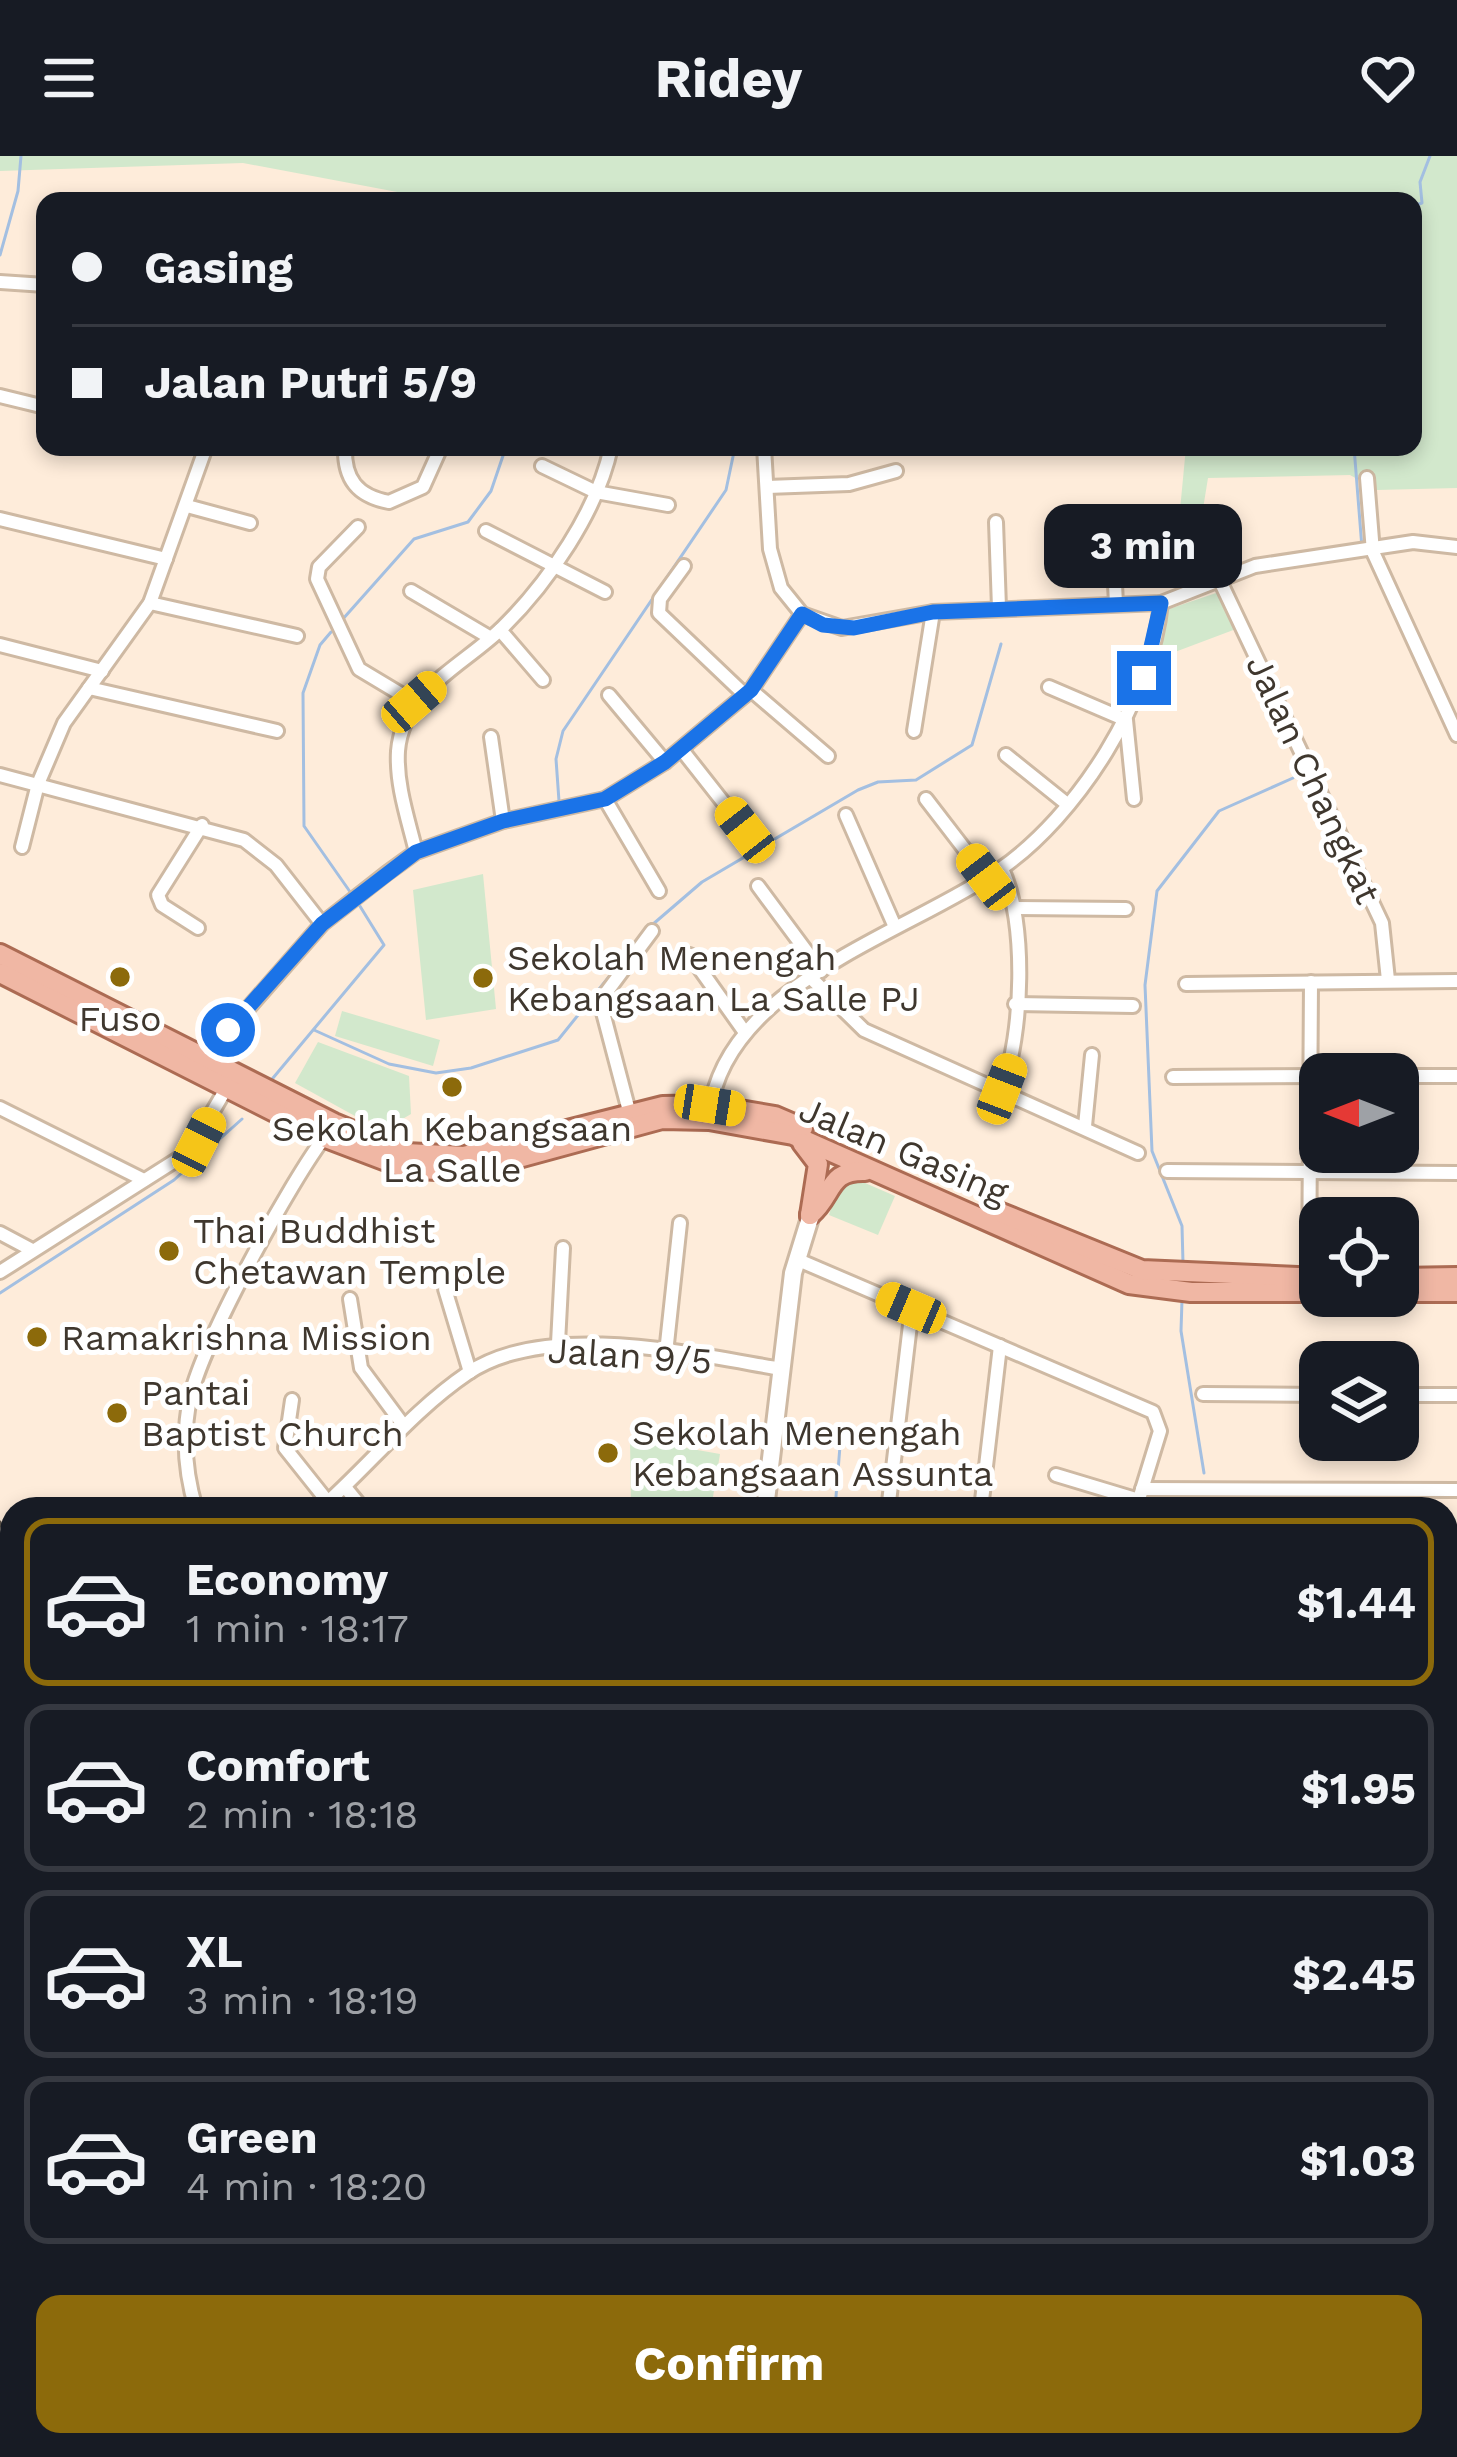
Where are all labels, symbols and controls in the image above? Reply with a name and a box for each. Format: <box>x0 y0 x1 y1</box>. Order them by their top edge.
icon: menu <box>36 45 102 111</box>
icon: heart <box>1355 45 1421 111</box>
text: Ridey <box>655 47 802 110</box>
text: Gasing <box>144 241 293 294</box>
text: Jalan Putri 5/9 <box>144 356 477 409</box>
callout: 3 min <box>1045 504 1243 588</box>
text: 3 min <box>1090 523 1196 568</box>
street label: Jalan Changkat <box>1237 648 1389 910</box>
route end <box>1117 651 1171 705</box>
car <box>375 665 453 739</box>
car <box>709 791 781 869</box>
car <box>950 837 1022 917</box>
place label: Sekolah Menengah Kebangsaan La Salle PJ <box>507 937 920 1020</box>
marker: Fuso <box>107 964 133 990</box>
marker: Sekolah Menengah Kebangsaan La Salle PJ <box>470 965 496 991</box>
place label: Fuso <box>78 998 162 1040</box>
route start <box>201 1003 255 1057</box>
car <box>972 1049 1032 1129</box>
north arrow <box>1299 1053 1419 1173</box>
map controls <box>1299 1053 1419 1461</box>
marker: Sekolah Kebangsaan La Salle <box>439 1074 465 1100</box>
car <box>672 1082 748 1128</box>
street label: Jalan Gasing <box>793 1088 1015 1214</box>
car <box>167 1102 231 1182</box>
place label: Sekolah Kebangsaan La Salle <box>272 1108 632 1191</box>
button: locate <box>1299 1197 1419 1317</box>
place label: Thai Buddhist Chetawan Temple <box>193 1210 506 1293</box>
marker: Thai Buddhist Chetawan Temple <box>156 1238 182 1264</box>
car <box>871 1277 951 1339</box>
place label: Ramakrishna Mission <box>61 1317 432 1359</box>
marker: Ramakrishna Mission <box>24 1324 50 1350</box>
street label: Jalan 9/5 <box>546 1329 713 1383</box>
button: layers <box>1299 1341 1419 1461</box>
place label: Pantai Baptist Church <box>141 1372 404 1455</box>
marker: Pantai Baptist Church <box>104 1400 130 1426</box>
place label: Sekolah Menengah Kebangsaan Assunta <box>632 1412 993 1495</box>
marker: Sekolah Menengah Kebangsaan Assunta <box>595 1440 621 1466</box>
icon: car <box>42 1548 150 1656</box>
text: Economy <box>186 1553 388 1606</box>
text: $1.44 <box>1297 1576 1416 1629</box>
text: 1 min · 18:17 <box>186 1606 409 1651</box>
icon: car <box>42 1734 150 1842</box>
text: Comfort <box>186 1739 370 1792</box>
text: $1.95 <box>1301 1762 1416 1815</box>
text: 2 min · 18:18 <box>186 1792 418 1837</box>
icon: car <box>42 1920 150 2028</box>
text: XL <box>186 1925 243 1978</box>
text: $2.45 <box>1292 1948 1416 2001</box>
text: 3 min · 18:19 <box>186 1978 418 2023</box>
icon: car <box>42 2106 150 2214</box>
text: Green <box>186 2111 318 2164</box>
text: $1.03 <box>1300 2134 1416 2187</box>
text: 4 min · 18:20 <box>186 2164 427 2209</box>
button: Confirm <box>36 2295 1422 2433</box>

